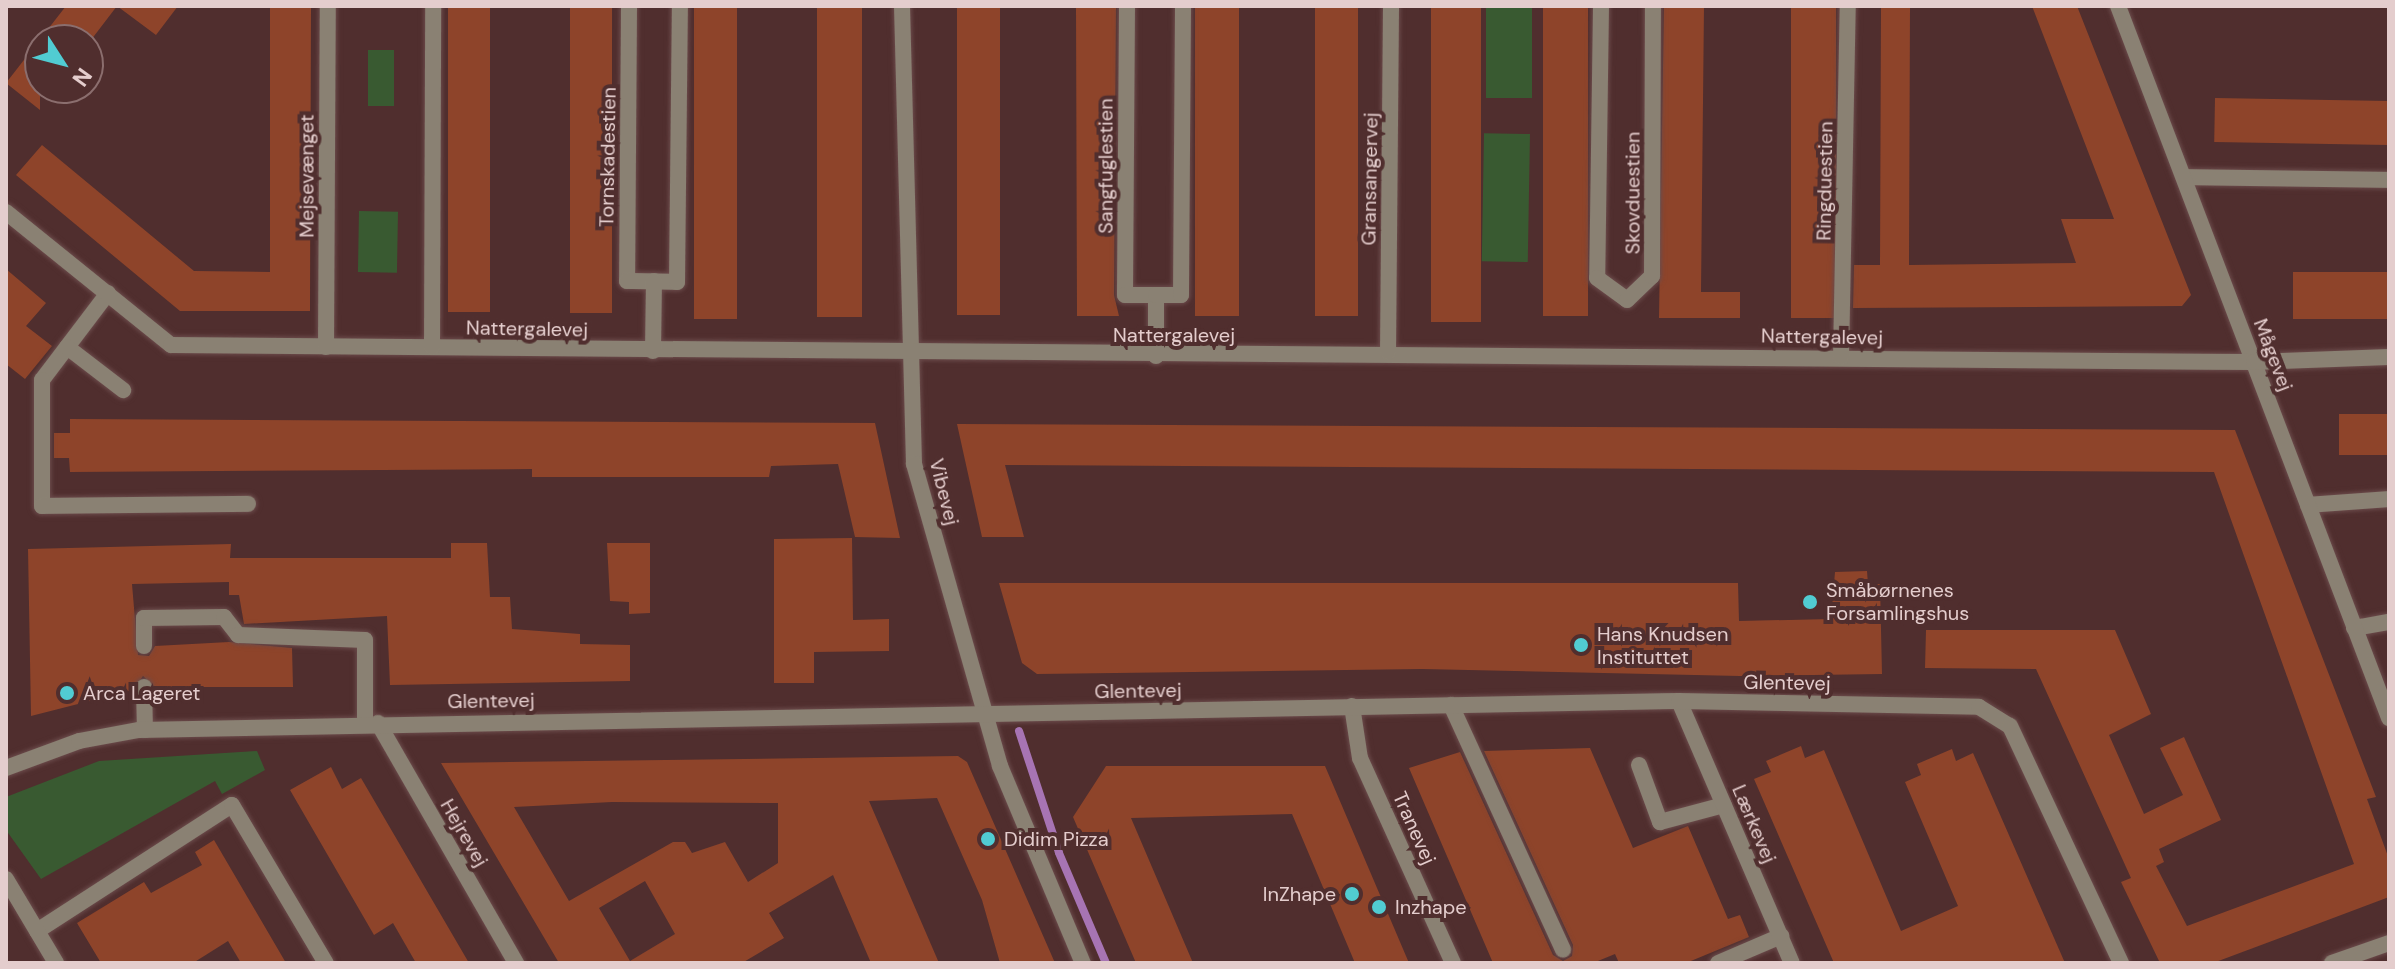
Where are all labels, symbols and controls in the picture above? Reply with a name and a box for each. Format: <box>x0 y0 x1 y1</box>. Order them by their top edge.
north arrow <box>24 24 104 104</box>
text: N <box>66 62 99 92</box>
street label: Tornskadestien <box>595 87 621 227</box>
street label: Sangfuglestien <box>1094 98 1118 234</box>
street label: Gransangervej <box>1357 112 1383 246</box>
street label: Mejsevænget <box>295 114 319 238</box>
street label: Ringduestien <box>1812 121 1838 241</box>
street label: Skovduestien <box>1621 132 1645 254</box>
street label: Mågevej <box>2248 315 2298 395</box>
street label: Nattergalevej <box>466 316 588 342</box>
street label: Nattergalevej <box>1113 323 1235 347</box>
street label: Nattergalevej <box>1761 324 1883 350</box>
street label: Vibevej <box>924 456 964 528</box>
place label: Småbørnenes Forsamlingshus <box>1826 578 1969 625</box>
marker: Småbørnenes Forsamlingshus <box>1801 593 1819 611</box>
place label: Hans Knudsen Instituttet <box>1597 622 1728 669</box>
marker: Hans Knudsen Instituttet <box>1572 636 1590 654</box>
street label: Glentevej <box>1743 670 1831 696</box>
street label: Glentevej <box>1094 678 1182 704</box>
place label: Arca Lageret <box>83 681 200 705</box>
marker: Arca Lageret <box>58 684 76 702</box>
street label: Glentevej <box>447 688 535 714</box>
street label: Lærkevej <box>1727 781 1781 867</box>
street label: Tranevej <box>1387 788 1441 868</box>
street label: Hejrevej <box>435 795 493 871</box>
place label: Didim Pizza <box>1004 827 1109 851</box>
marker: Didim Pizza <box>979 830 997 848</box>
place label: InZhape <box>1263 882 1336 906</box>
marker: InZhape <box>1343 885 1361 903</box>
place label: Inzhape <box>1395 895 1467 919</box>
marker: Inzhape <box>1370 898 1388 916</box>

